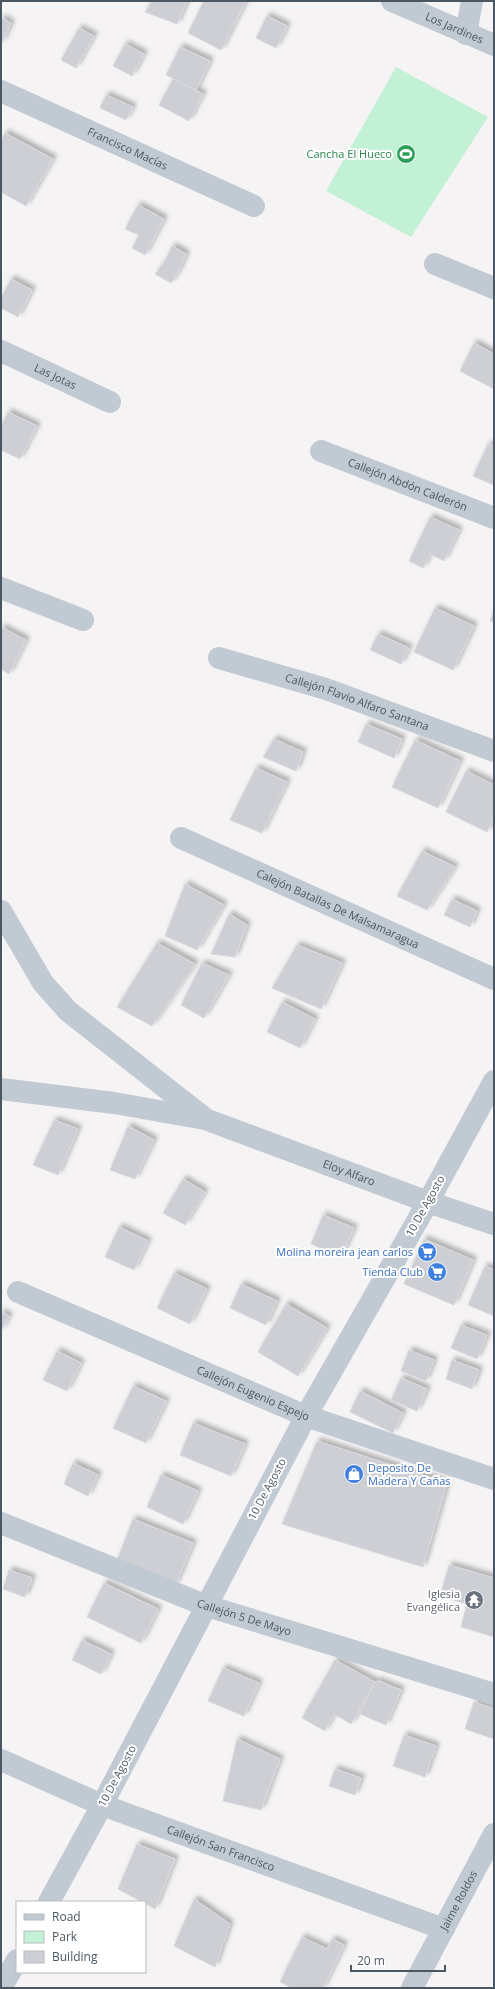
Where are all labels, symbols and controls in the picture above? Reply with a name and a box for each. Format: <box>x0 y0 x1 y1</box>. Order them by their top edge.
street label: Los Jardines <box>423 8 486 47</box>
street label: Francisco Macías <box>85 123 170 173</box>
sports icon: Cancha El Hueco <box>395 143 417 165</box>
place label: Cancha El Hueco <box>307 146 392 161</box>
street label: Las Jotas <box>32 360 79 392</box>
street label: Callejón Abdón Calderón <box>346 454 470 514</box>
street label: Callejón Flavio Alfaro Santana <box>284 670 431 733</box>
street label: Calejón Batallas De Malsamaragua <box>254 865 422 951</box>
street label: Eloy Alfaro <box>321 1156 378 1189</box>
street label: 10 De Agosto <box>402 1172 448 1239</box>
supermarket icon: Molina moreira jean carlos <box>416 1241 438 1263</box>
place label: Molina moreira jean carlos <box>276 1244 413 1259</box>
supermarket icon: Tienda Club <box>426 1261 448 1283</box>
place label: Tienda Club <box>362 1264 423 1279</box>
street label: Callejón Eugenio Espejo <box>195 1362 312 1424</box>
street label: 10 De Agosto <box>244 1455 289 1522</box>
place label: Deposito De Madera Y Cañas <box>368 1460 451 1488</box>
shop icon: Deposito De Madera Y Cañas <box>343 1463 365 1485</box>
place label: Iglesia Evangélica <box>406 1586 460 1614</box>
temple icon: Iglesia Evangélica <box>463 1589 485 1611</box>
street label: Callejón 5 De Mayo <box>195 1595 294 1639</box>
street label: 10 De Agosto <box>94 1742 139 1809</box>
street label: Callejón San Francisco <box>165 1821 277 1874</box>
street label: Jaime Roldos <box>436 1868 480 1934</box>
legend <box>16 1901 146 1973</box>
text: Road <box>52 1908 81 1925</box>
text: Park <box>52 1928 78 1945</box>
scale bar <box>351 1947 445 1973</box>
text: Building <box>52 1948 98 1965</box>
text: 20 m <box>357 1952 385 1969</box>

